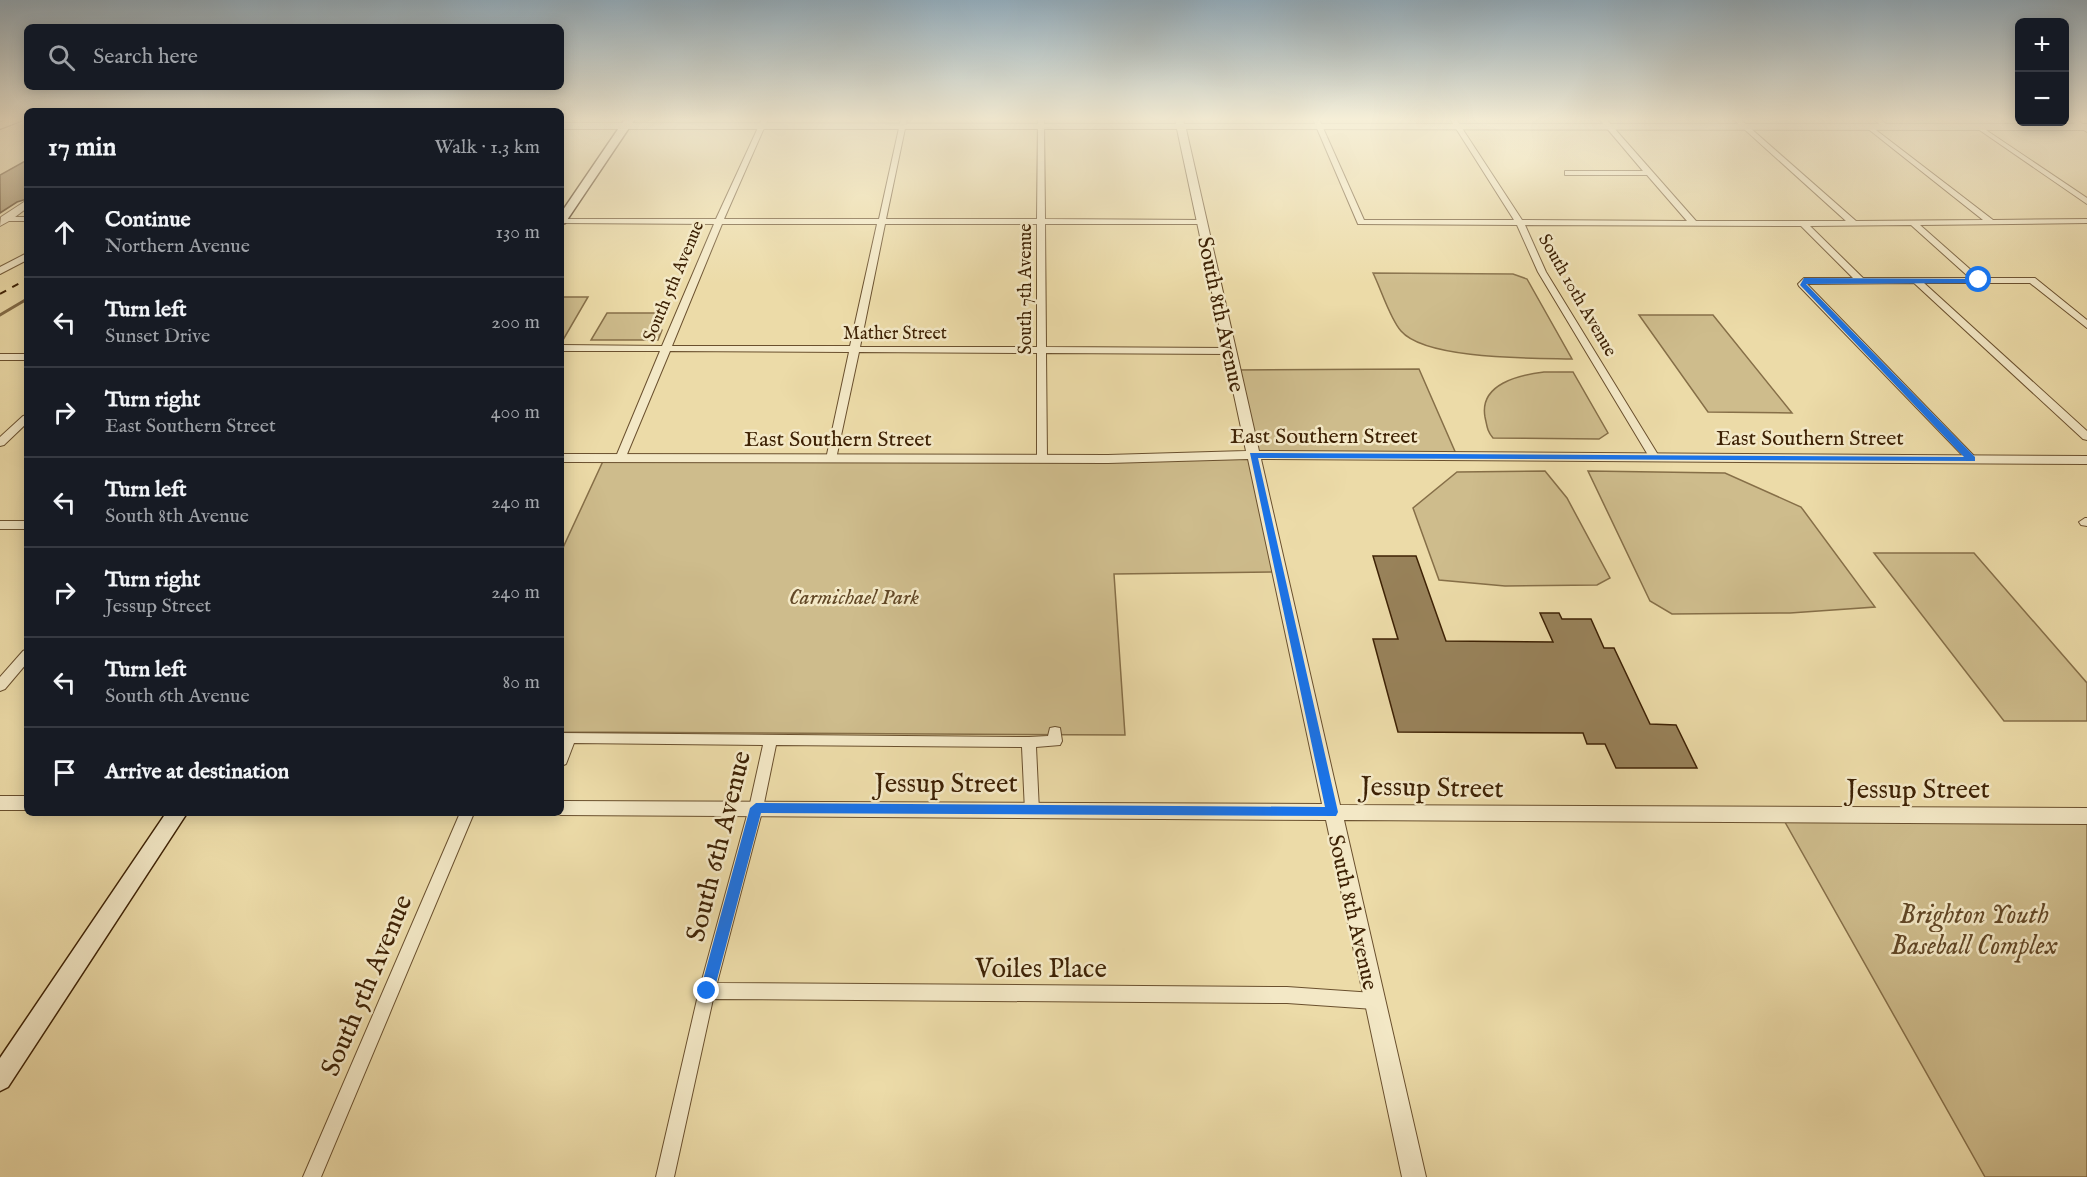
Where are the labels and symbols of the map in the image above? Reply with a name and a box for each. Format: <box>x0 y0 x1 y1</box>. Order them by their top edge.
street label: South 5th Avenue <box>639 218 710 345</box>
street label: South 7th Avenue <box>1015 224 1038 355</box>
street label: South 10th Avenue <box>1532 230 1621 361</box>
street label: South 8th Avenue <box>1190 234 1250 395</box>
route start <box>1965 266 1991 292</box>
street label: Mather Street <box>843 323 947 346</box>
street label: East Southern Street <box>1230 423 1418 451</box>
street label: East Southern Street <box>1716 425 1904 453</box>
street label: East Southern Street <box>744 426 932 454</box>
park label: Carmichael Park <box>789 584 919 612</box>
street label: South 6th Avenue <box>680 748 760 945</box>
street label: Jessup Street <box>871 768 1018 802</box>
street label: Jessup Street <box>1357 771 1504 807</box>
street label: Jessup Street <box>1843 774 1990 808</box>
street label: South 8th Avenue <box>1321 832 1384 993</box>
street label: South 5th Avenue <box>314 890 421 1082</box>
park label: Brighton Youth Baseball Complex <box>1890 899 2059 964</box>
street label: Voiles Place <box>974 953 1107 987</box>
route end <box>693 977 719 1003</box>

